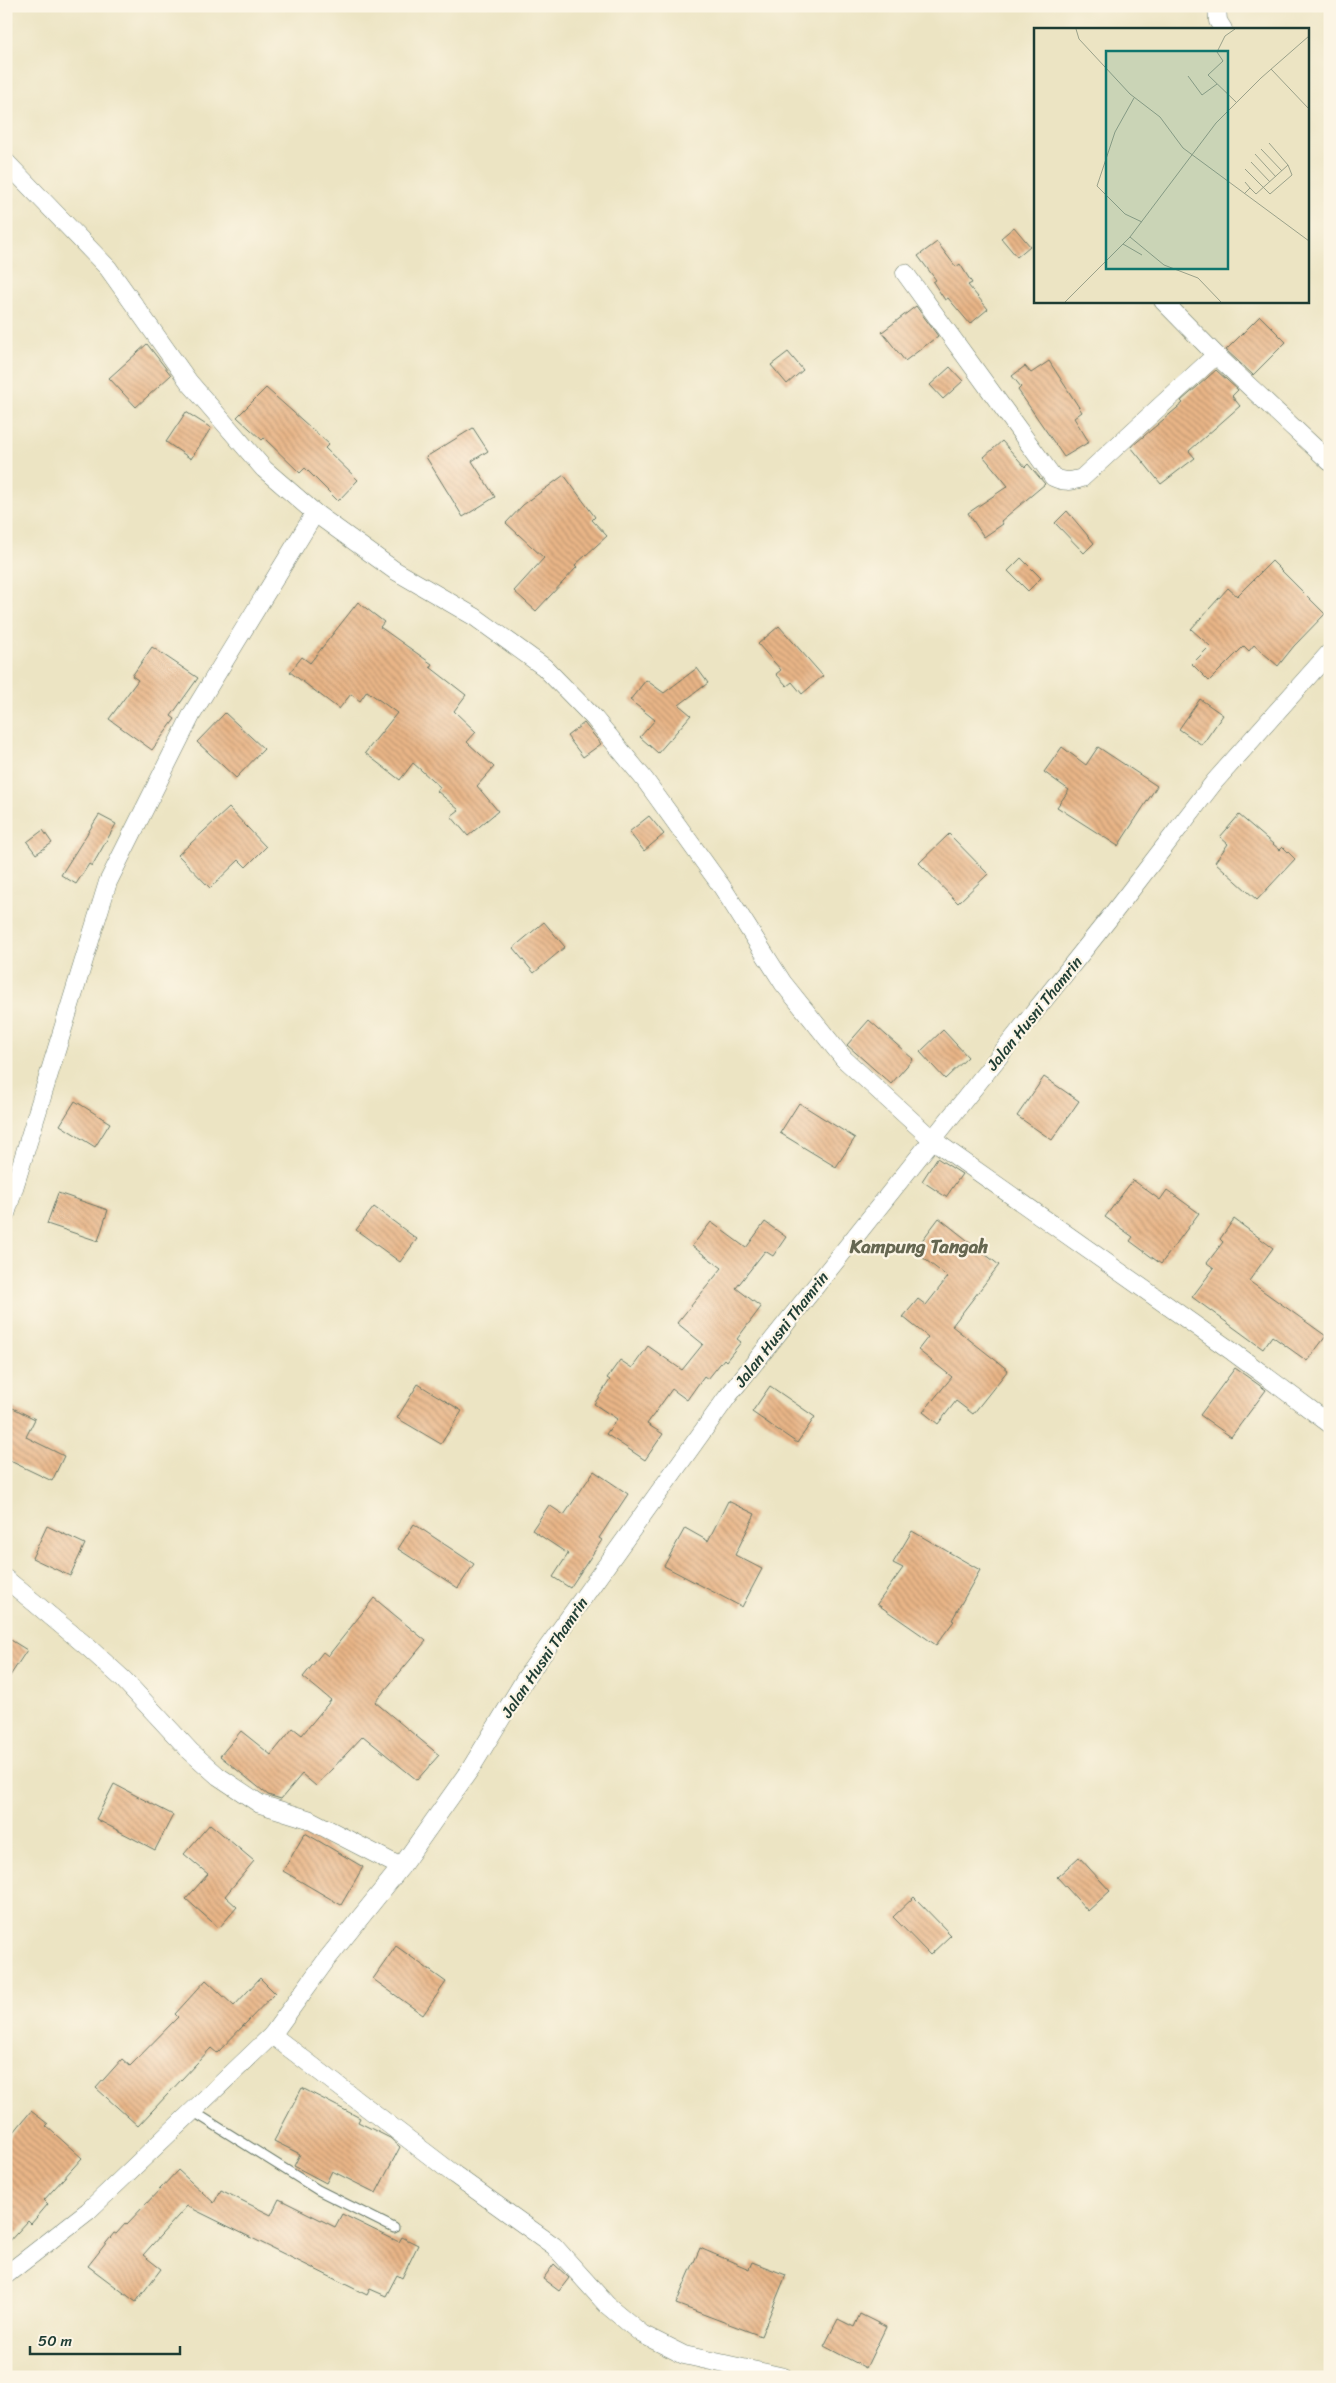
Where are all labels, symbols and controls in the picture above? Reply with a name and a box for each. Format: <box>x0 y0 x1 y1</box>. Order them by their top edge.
inset map <box>1034 28 1308 302</box>
street label: Jalan Husni Thamrin <box>978 949 1090 1078</box>
district label: Kampung Tangah <box>849 1230 988 1263</box>
street label: Jalan Husni Thamrin <box>726 1265 836 1395</box>
street label: Jalan Husni Thamrin <box>492 1590 596 1725</box>
scale bar <box>30 2323 180 2355</box>
text: 50 m <box>38 2328 73 2354</box>

